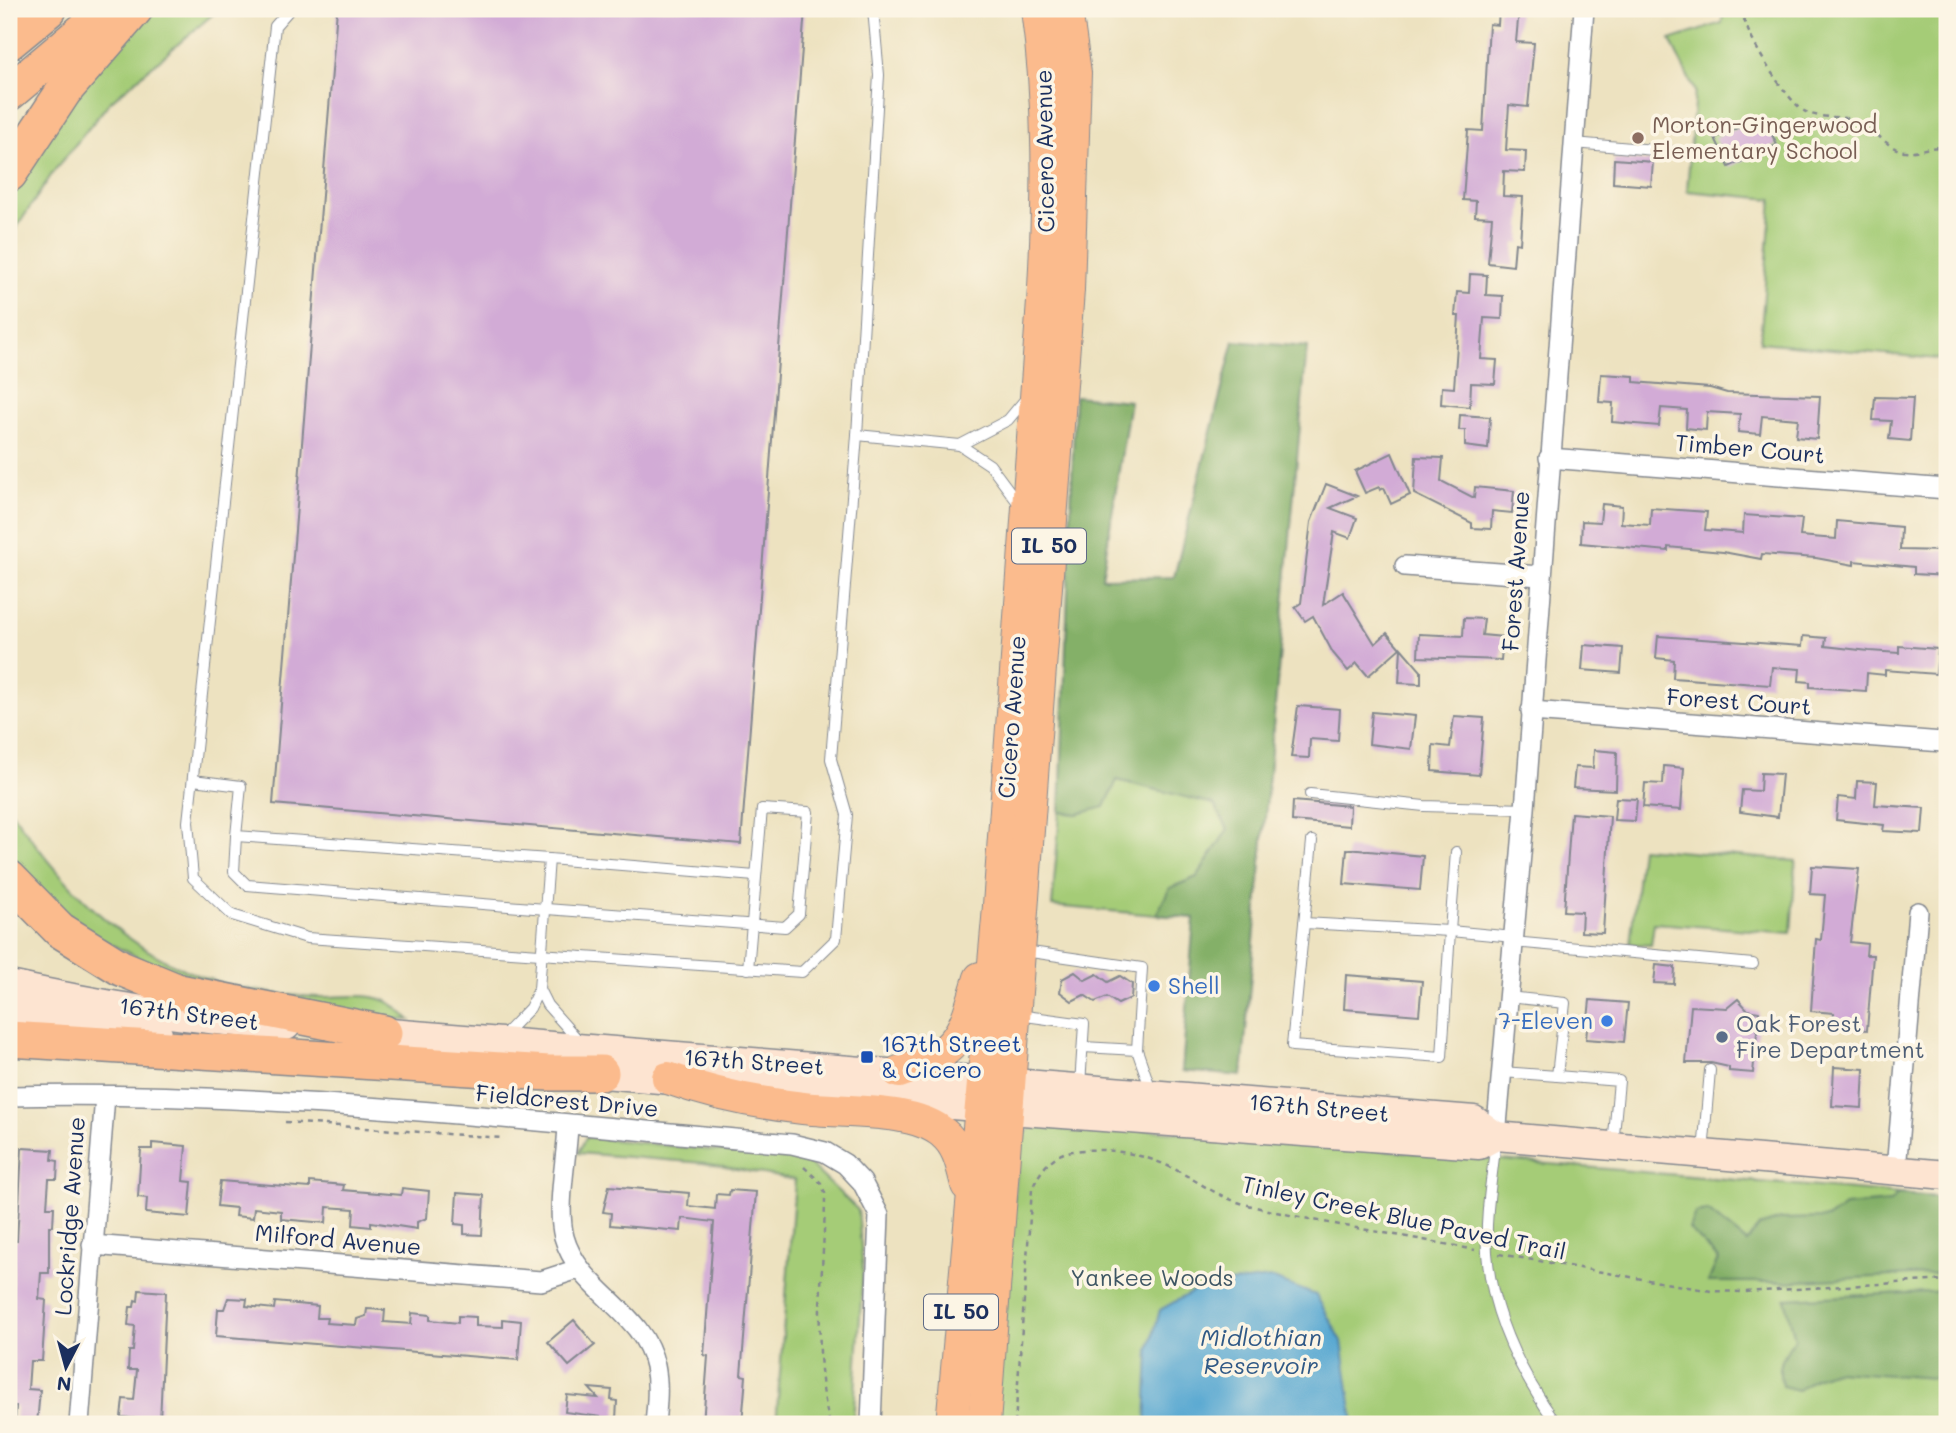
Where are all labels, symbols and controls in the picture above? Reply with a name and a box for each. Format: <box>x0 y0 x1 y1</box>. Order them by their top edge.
street label: Cicero Avenue <box>1028 69 1060 233</box>
place label: Morton-Gingerwood Elementary School <box>1652 109 1877 165</box>
marker: Morton-Gingerwood Elementary School <box>1630 130 1646 146</box>
street label: Timber Court <box>1674 427 1826 469</box>
street label: Forest Avenue <box>1494 490 1536 652</box>
road number: IL 50 <box>1012 528 1086 564</box>
street label: Cicero Avenue <box>990 634 1032 799</box>
street label: Forest Court <box>1666 681 1813 721</box>
place label: Shell <box>1168 970 1220 1000</box>
marker: Shell <box>1146 978 1162 994</box>
street label: 167th Street <box>118 990 261 1036</box>
place label: 7-Eleven <box>1498 1005 1593 1035</box>
place label: Oak Forest Fire Department <box>1736 1008 1925 1064</box>
marker: 7-Eleven <box>1599 1013 1615 1029</box>
place label: 167th Street & Cicero <box>881 1028 1022 1084</box>
marker: Oak Forest Fire Department <box>1714 1029 1730 1045</box>
street label: 167th Street <box>683 1041 825 1081</box>
marker: 167th Street & Cicero <box>859 1049 875 1065</box>
street label: Fieldcrest Drive <box>475 1077 660 1123</box>
street label: 167th Street <box>1248 1086 1390 1128</box>
street label: Lockridge Avenue <box>47 1116 91 1316</box>
street label: Tinley Creek Blue Paved Trail <box>1239 1168 1569 1266</box>
street label: Milford Avenue <box>254 1217 422 1261</box>
park label: Yankee Woods <box>1070 1262 1234 1292</box>
road number: IL 50 <box>924 1294 998 1330</box>
water label: Midlothian Reservoir <box>1200 1321 1322 1380</box>
north arrow <box>32 1332 102 1402</box>
text: N <box>56 1371 73 1398</box>

